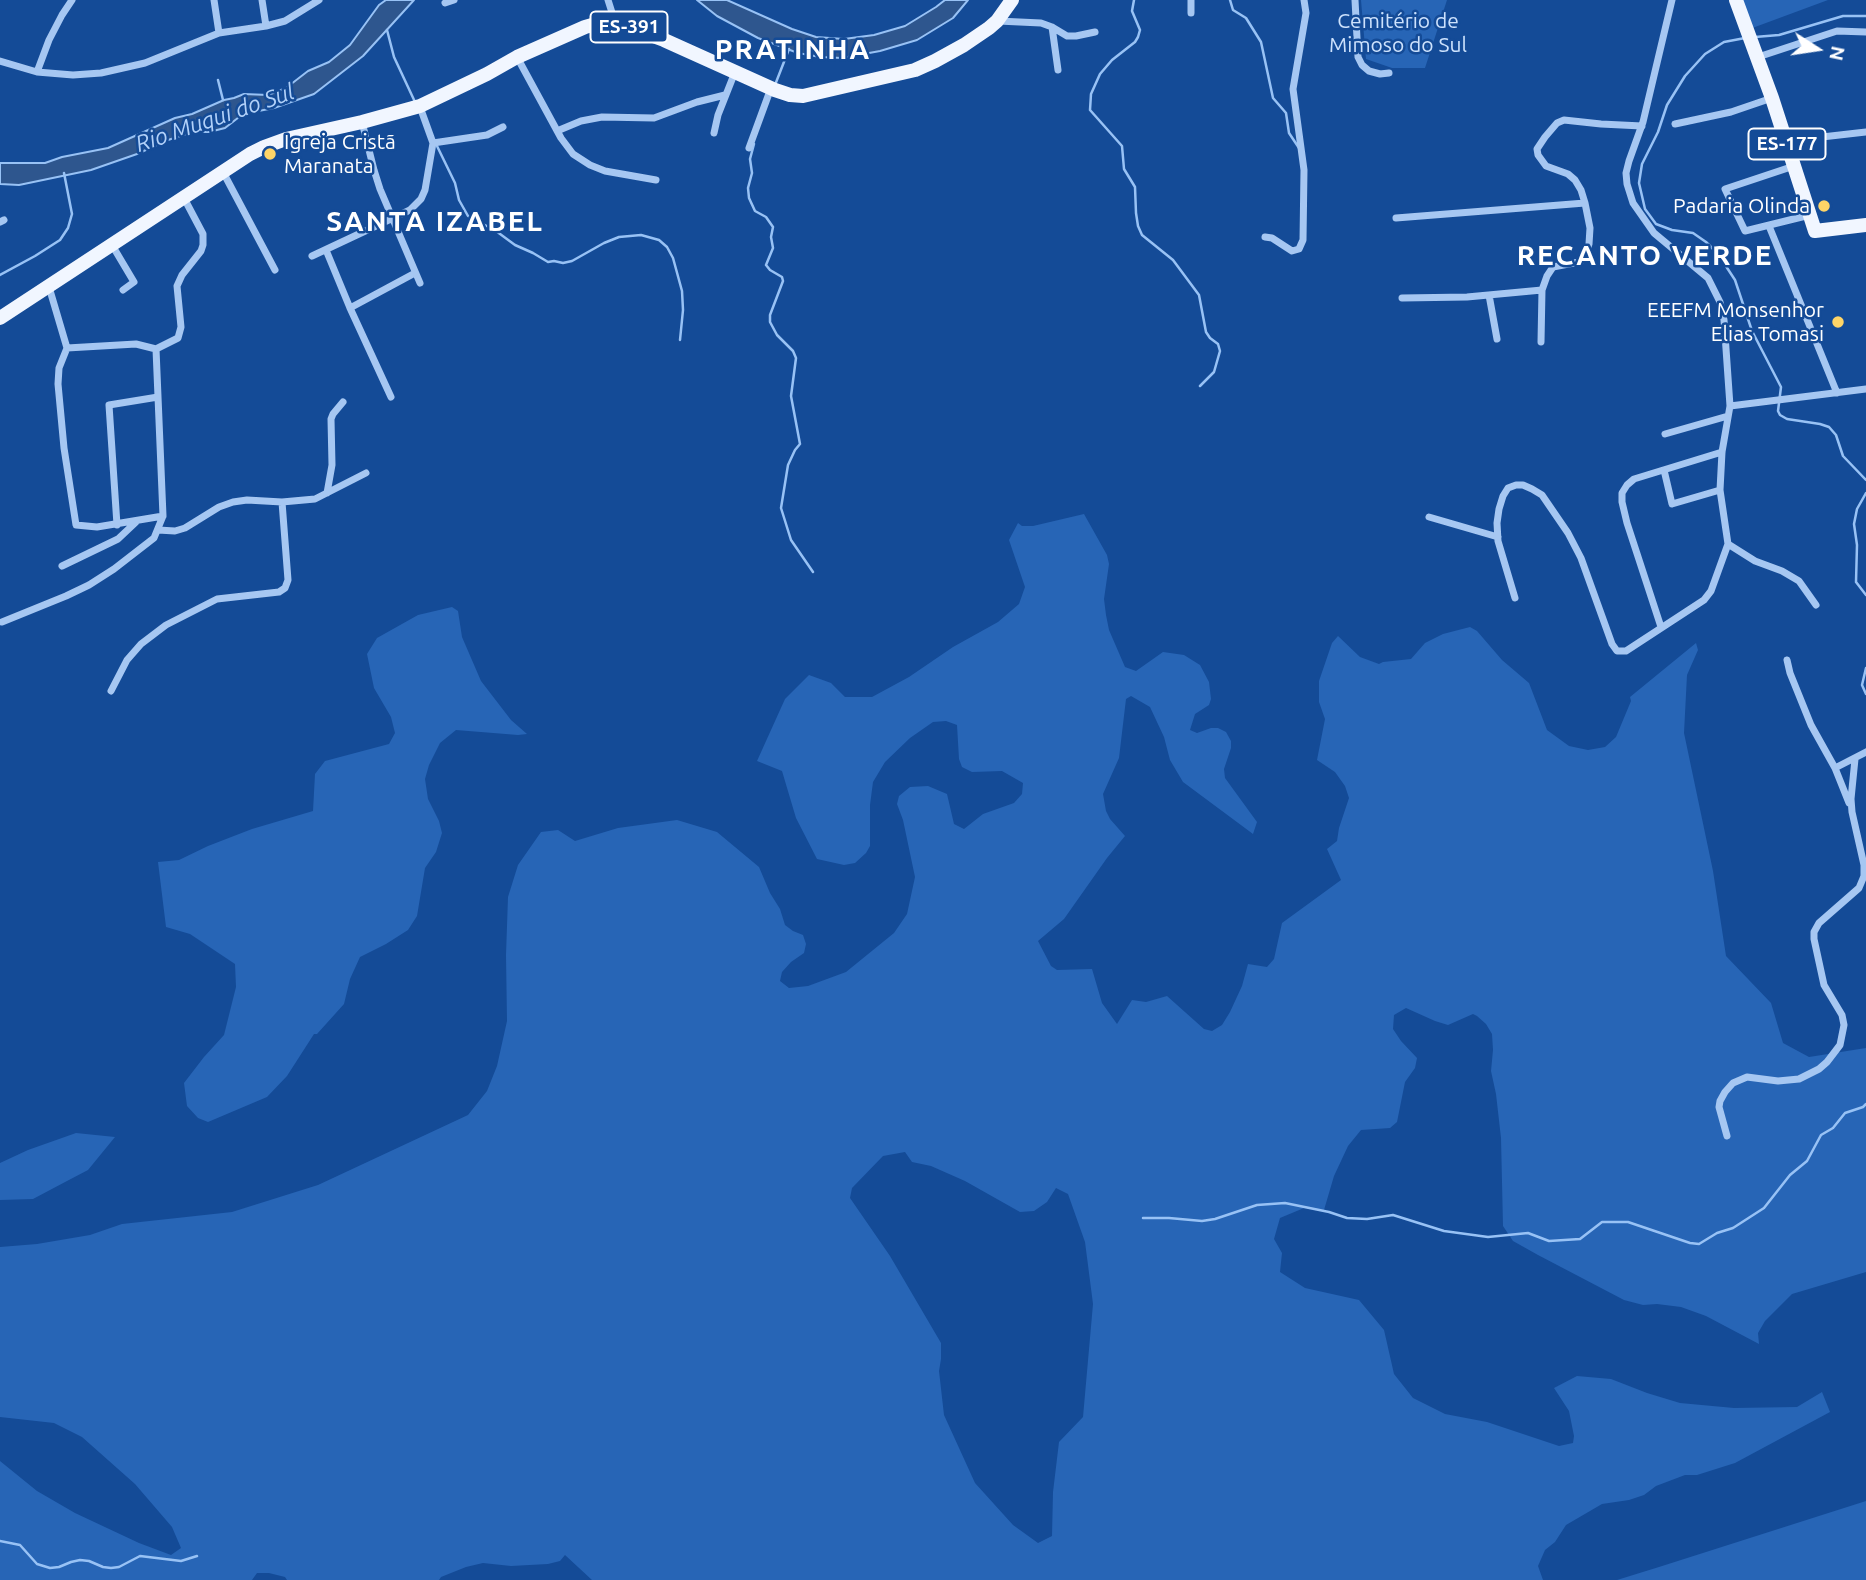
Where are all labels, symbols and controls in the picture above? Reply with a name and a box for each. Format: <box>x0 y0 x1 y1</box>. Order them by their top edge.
park label: Cemitério de Mimoso do Sul <box>1329 8 1467 58</box>
road number: ES-391 <box>590 12 668 42</box>
north arrow <box>1782 14 1852 84</box>
district label: PRATINHA <box>716 33 870 67</box>
text: N <box>1825 44 1850 63</box>
water label: Rio Muqui do Sul <box>132 78 298 158</box>
road number: ES-177 <box>1748 128 1826 160</box>
place label: Igreja Cristã Maranata <box>284 129 396 179</box>
marker: Igreja Cristã Maranata <box>262 146 278 162</box>
place label: Padaria Olinda <box>1673 193 1810 219</box>
marker: Padaria Olinda <box>1816 198 1832 214</box>
district label: SANTA IZABEL <box>328 205 542 239</box>
district label: RECANTO VERDE <box>1518 239 1772 273</box>
place label: EEEFM Monsenhor Elias Tomasi <box>1647 297 1824 347</box>
marker: EEEFM Monsenhor Elias Tomasi <box>1830 314 1846 330</box>

